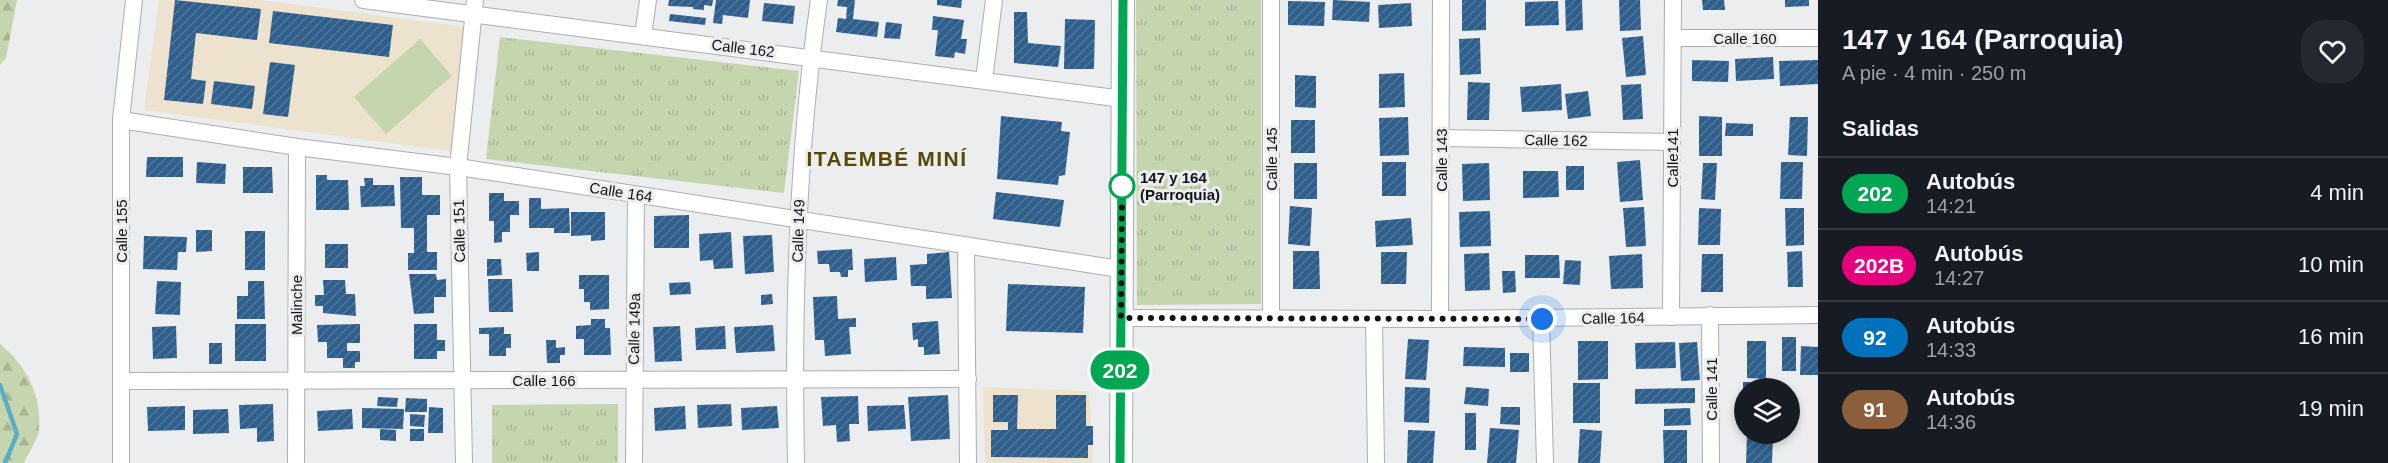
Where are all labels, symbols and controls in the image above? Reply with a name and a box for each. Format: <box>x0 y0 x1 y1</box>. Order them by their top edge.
button: heart <box>2301 20 2364 83</box>
text: 147 y 164 (Parroquia) <box>1842 24 2124 55</box>
street label: Calle 160 <box>1713 30 1777 47</box>
street label: Calle 162 <box>711 36 775 60</box>
text: A pie · 4 min · 250 m <box>1842 62 2027 84</box>
text: Salidas <box>1842 116 1919 141</box>
street label: Calle 145 <box>1263 127 1280 191</box>
street label: Calle 143 <box>1433 128 1450 192</box>
street label: Calle141 <box>1664 128 1681 188</box>
street label: Calle 162 <box>1524 131 1588 149</box>
district label: ITAEMBÉ MINÍ <box>806 147 968 170</box>
place label: 147 y 164 (Parroquia) <box>1140 169 1220 203</box>
text: Autobús <box>1926 169 2015 194</box>
marker: 147 y 164 (Parroquia) <box>1109 173 1135 199</box>
street label: Calle 164 <box>588 179 654 205</box>
text: 4 min <box>2310 180 2364 205</box>
text: 202 <box>1857 182 1893 205</box>
text: 14:21 <box>1926 195 1976 217</box>
street label: Calle 155 <box>113 199 130 263</box>
street label: Calle 151 <box>450 199 468 263</box>
street label: Calle 149 <box>788 199 808 263</box>
text: Autobús <box>1934 241 2023 266</box>
text: 10 min <box>2298 252 2364 277</box>
text: 202B <box>1854 254 1904 277</box>
text: 14:27 <box>1934 267 1984 289</box>
street label: Malinche <box>288 275 305 335</box>
street label: Calle 149a <box>625 292 643 365</box>
your location <box>1527 304 1557 334</box>
street label: Calle 164 <box>1581 309 1645 327</box>
text: Autobús <box>1926 313 2015 338</box>
text: 16 min <box>2298 324 2364 349</box>
text: 92 <box>1863 326 1887 349</box>
text: 14:33 <box>1926 339 1976 361</box>
line badge: 202 <box>1086 350 1154 389</box>
street label: Calle 141 <box>1703 357 1720 421</box>
text: 202 <box>1102 359 1138 382</box>
street label: Calle 166 <box>512 372 576 389</box>
map controls <box>1734 378 1800 444</box>
button: layers <box>1734 378 1800 444</box>
text: Autobús <box>1926 385 2015 410</box>
text: 19 min <box>2298 396 2364 421</box>
text: 91 <box>1863 398 1887 421</box>
text: 14:36 <box>1926 411 1976 433</box>

